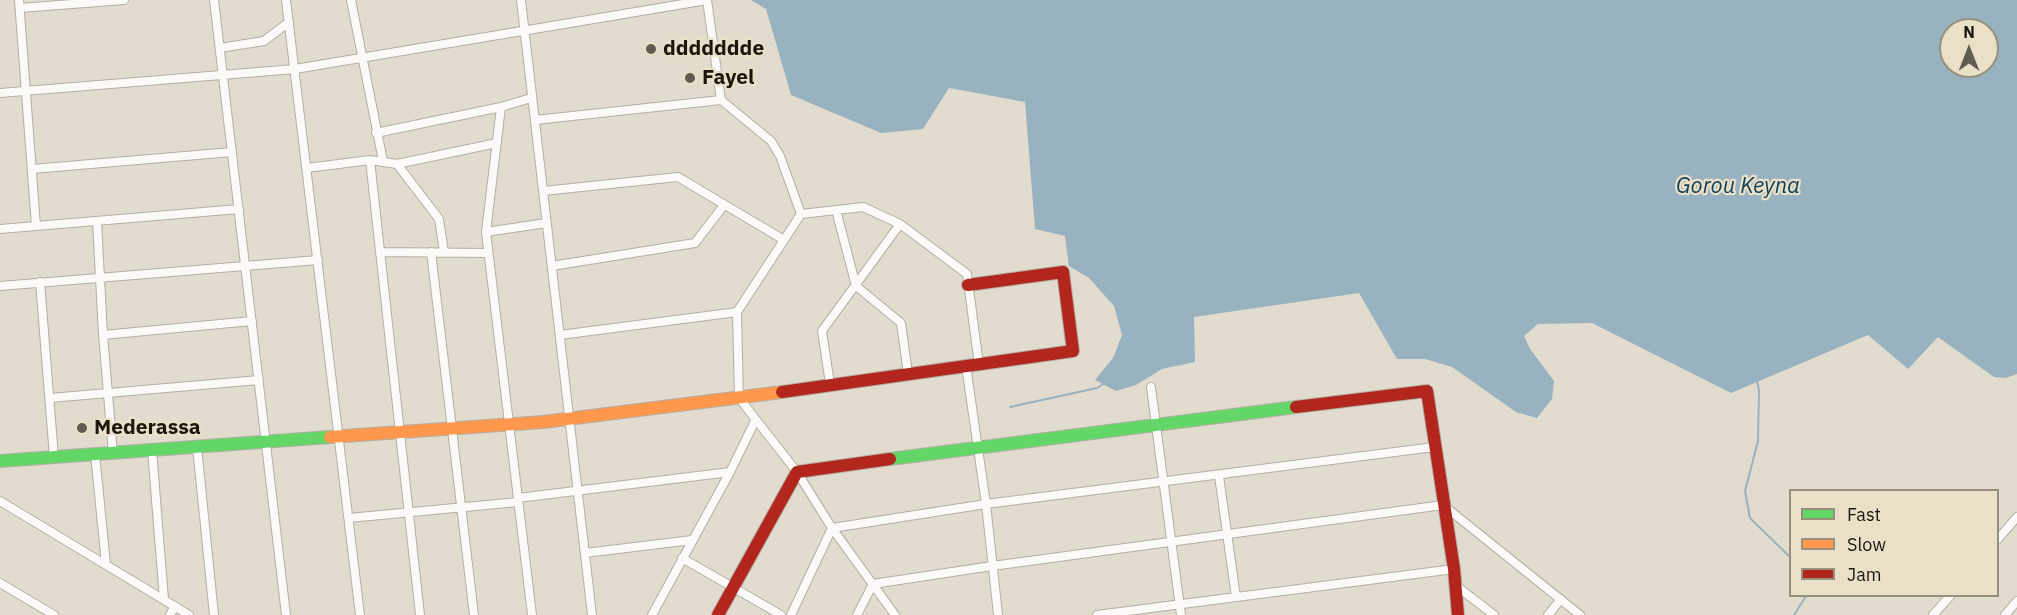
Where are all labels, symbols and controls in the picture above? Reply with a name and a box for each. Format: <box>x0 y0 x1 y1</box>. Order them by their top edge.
north arrow <box>1939 18 1999 78</box>
text: N <box>1963 22 1975 42</box>
place label: ddddddde <box>663 36 764 62</box>
marker: ddddddde <box>644 42 658 56</box>
place label: Fayel <box>702 65 754 91</box>
marker: Fayel <box>683 71 697 85</box>
water label: Gorou Keyna <box>1676 174 1800 200</box>
place label: Mederassa <box>94 415 201 441</box>
marker: Mederassa <box>75 421 89 435</box>
legend <box>1789 489 1999 597</box>
text: Fast <box>1847 503 1881 526</box>
text: Slow <box>1847 533 1886 556</box>
text: Jam <box>1847 563 1882 586</box>

